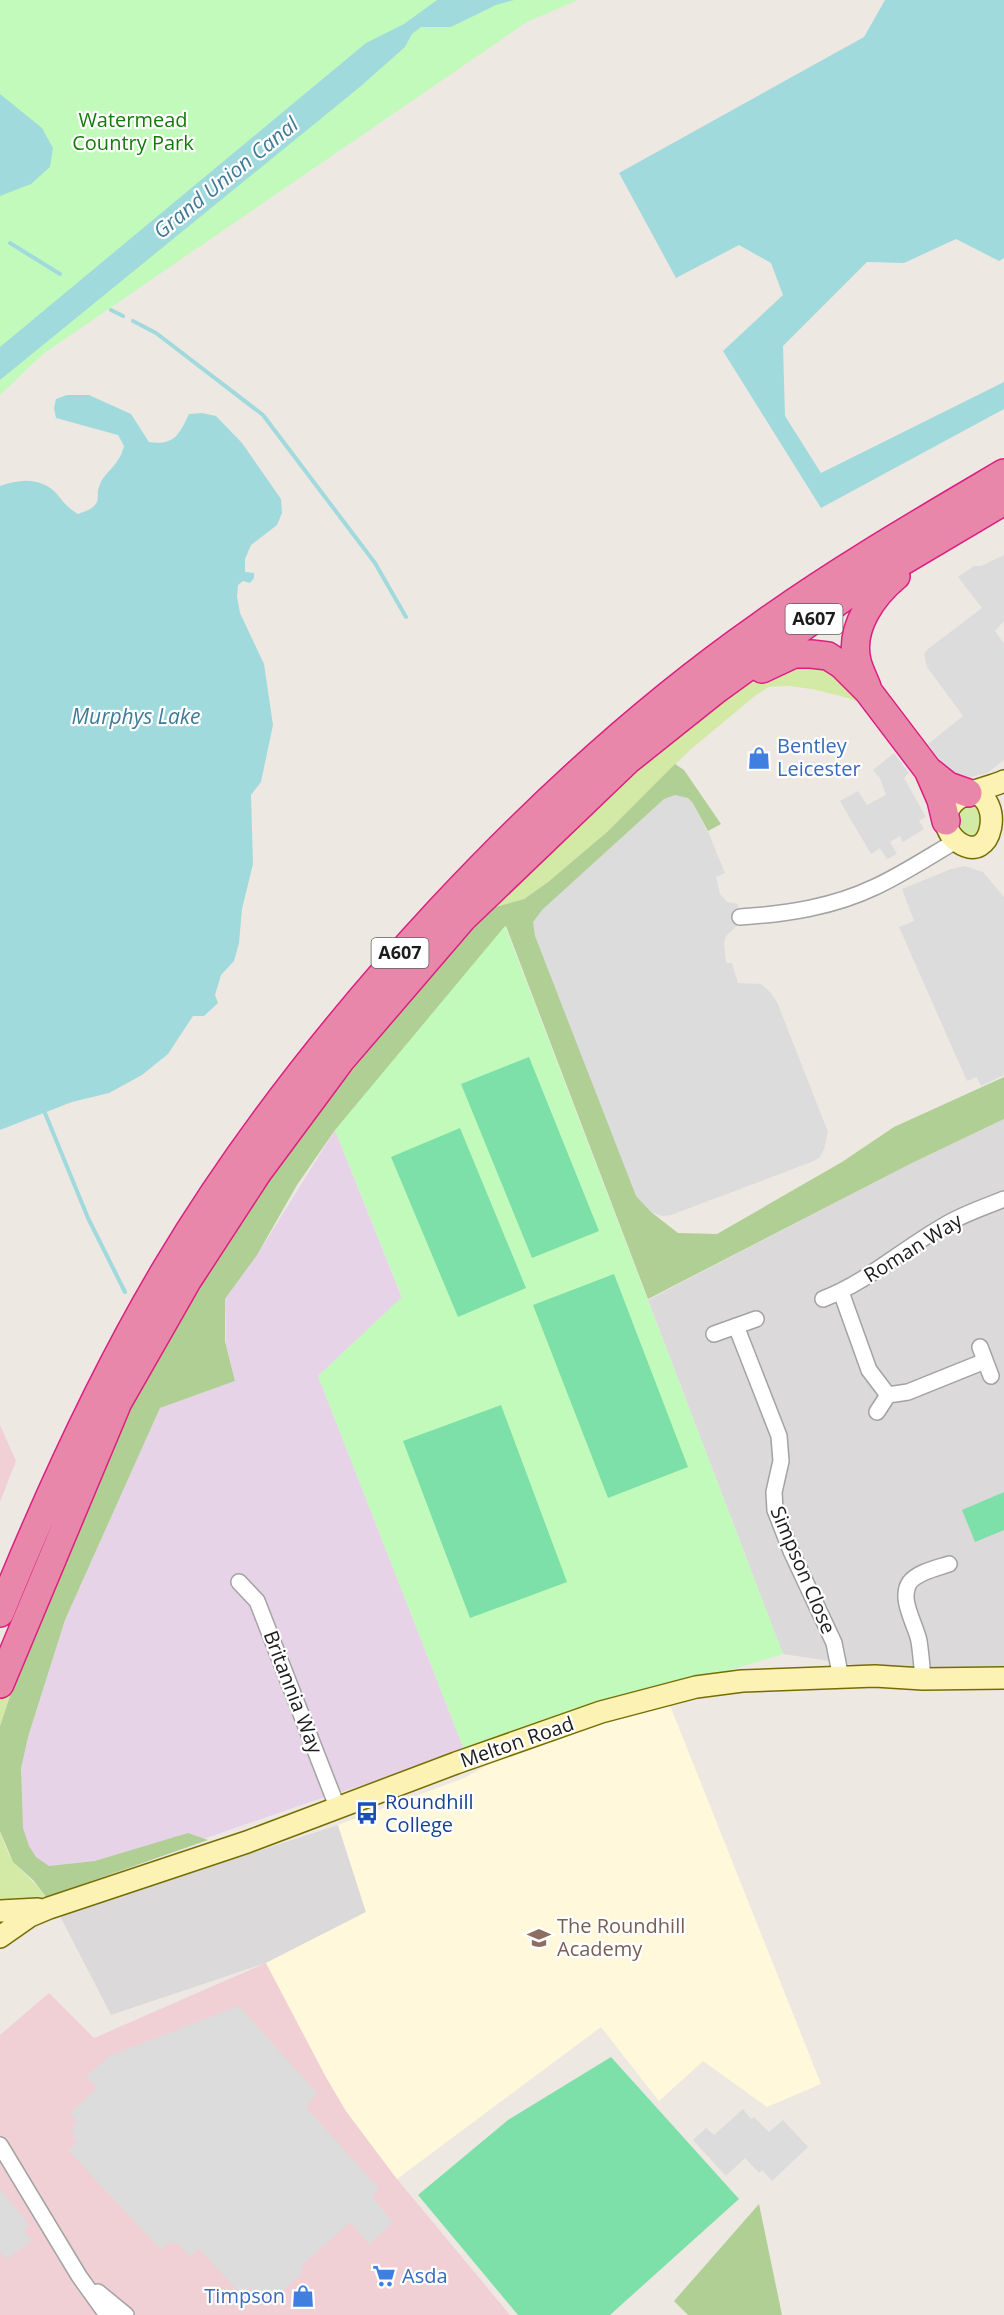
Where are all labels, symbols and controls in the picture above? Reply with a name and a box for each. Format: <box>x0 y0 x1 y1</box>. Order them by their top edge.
park label: Watermead Country Park <box>72 106 194 156</box>
water label: Grand Union Canal <box>147 110 304 244</box>
road number: A607 <box>786 604 842 634</box>
water label: Murphys Lake <box>71 702 201 730</box>
place label: Bentley Leicester <box>777 732 861 782</box>
shop icon: Bentley Leicester <box>746 745 772 771</box>
road number: A607 <box>372 938 428 968</box>
street label: Roman Way <box>858 1206 968 1288</box>
street label: Simpson Close <box>764 1502 843 1638</box>
street label: Britannia Way <box>258 1626 330 1758</box>
street label: Melton Road <box>456 1709 577 1774</box>
place label: Roundhill College <box>385 1788 474 1838</box>
bus stop icon: Roundhill College <box>354 1800 380 1826</box>
place label: The Roundhill Academy <box>557 1912 685 1962</box>
school or university icon: The Roundhill Academy <box>526 1925 552 1951</box>
place label: Asda <box>402 2262 448 2289</box>
supermarket icon: Asda <box>371 2263 397 2289</box>
place label: Timpson <box>204 2282 285 2309</box>
shop icon: Timpson <box>290 2283 316 2309</box>

